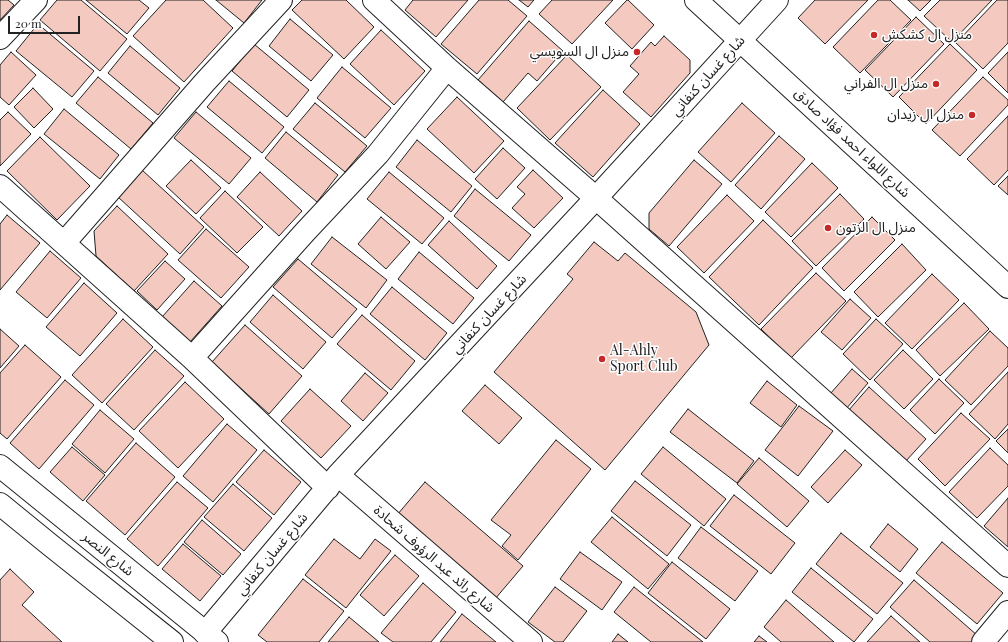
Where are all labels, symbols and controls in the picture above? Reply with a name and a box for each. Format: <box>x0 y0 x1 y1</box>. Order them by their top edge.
scale bar <box>10 8 82 34</box>
text: 20 m <box>15 15 42 31</box>
place label: منزل ال كشكش <box>882 27 972 43</box>
marker: منزل ال كشكش <box>869 30 879 40</box>
street label: شارع غسان كنفاني <box>667 32 749 120</box>
place label: منزل ال السويسي <box>530 44 629 60</box>
marker: منزل ال السويسي <box>632 47 642 57</box>
place label: منزل ال الفراني <box>844 76 928 92</box>
marker: منزل ال الفراني <box>931 79 941 89</box>
street label: شارع اللواء احمد فؤاد صادق <box>791 85 913 201</box>
place label: منزل ال زيدان <box>887 107 964 123</box>
marker: منزل ال زيدان <box>967 110 977 120</box>
place label: منزل ال الزتون <box>836 220 916 236</box>
marker: منزل ال الزتون <box>823 223 833 233</box>
street label: شارع غسان كنفاني <box>448 271 530 357</box>
place label: Al-Ahly Sport Club <box>610 343 678 376</box>
marker: Al-Ahly Sport Club <box>597 354 607 364</box>
street label: شارع رائد عبد الرؤوف شحادة <box>370 502 498 616</box>
street label: شارع غسان كنفاني <box>233 509 311 599</box>
street label: شارع النصر <box>79 528 137 580</box>

